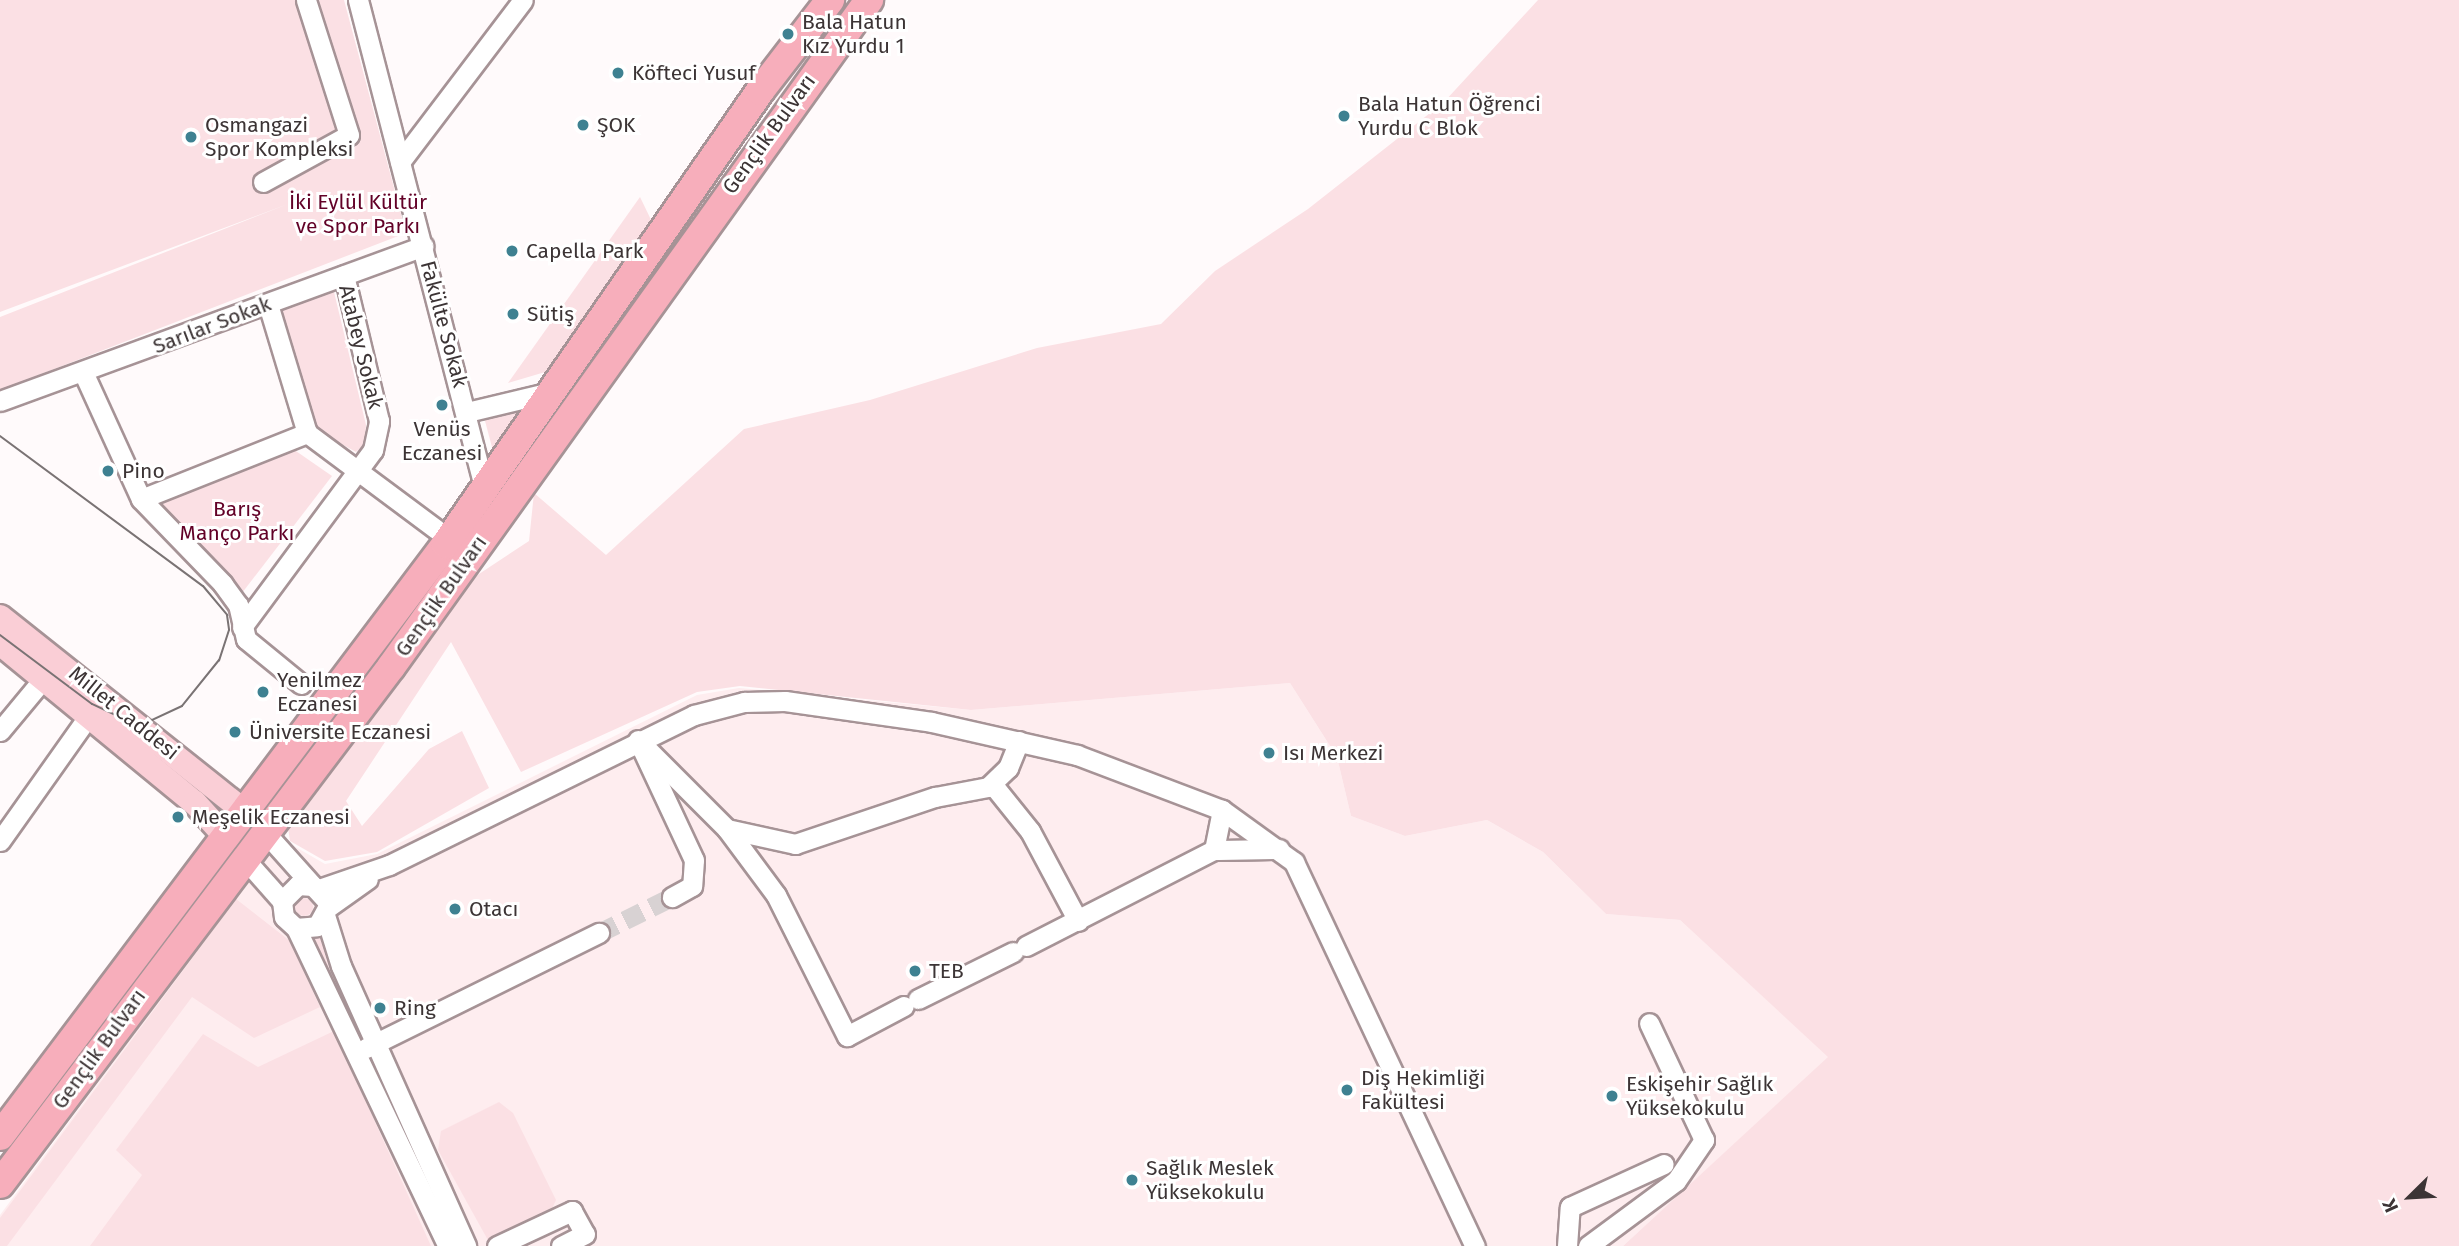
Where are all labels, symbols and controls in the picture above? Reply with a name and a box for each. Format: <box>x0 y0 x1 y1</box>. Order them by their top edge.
place label: Bala Hatun Kız Yurdu 1 <box>802 9 907 59</box>
marker: Bala Hatun Kız Yurdu 1 <box>780 26 796 42</box>
place label: Köfteci Yusuf <box>632 60 755 86</box>
marker: Köfteci Yusuf <box>610 65 626 81</box>
street label: Gençlik Bulvarı <box>717 69 821 199</box>
place label: Bala Hatun Öğrenci Yurdu C Blok <box>1358 91 1541 141</box>
marker: Bala Hatun Öğrenci Yurdu C Blok <box>1336 108 1352 124</box>
place label: Osmangazi Spor Kompleksi <box>205 112 354 162</box>
place label: ŞOK <box>597 112 635 138</box>
marker: ŞOK <box>575 117 591 133</box>
marker: Osmangazi Spor Kompleksi <box>183 129 199 145</box>
park label: İki Eylül Kültür ve Spor Parkı <box>289 189 427 239</box>
place label: Capella Park <box>526 238 643 264</box>
marker: Capella Park <box>504 243 520 259</box>
street label: Fakülte Sokak <box>415 258 473 390</box>
street label: Atabey Sokak <box>333 282 389 412</box>
street label: Sarılar Sokak <box>149 291 275 359</box>
place label: Sütiş <box>527 301 574 327</box>
marker: Sütiş <box>505 306 521 322</box>
marker: Venüs Eczanesi <box>434 397 450 413</box>
place label: Venüs Eczanesi <box>402 416 482 466</box>
place label: Pino <box>122 458 165 484</box>
marker: Pino <box>100 463 116 479</box>
park label: Barış Manço Parkı <box>180 496 294 546</box>
street label: Gençlik Bulvarı <box>390 531 492 661</box>
street label: Millet Caddesi <box>64 661 184 765</box>
place label: Yenilmez Eczanesi <box>277 667 362 717</box>
marker: Yenilmez Eczanesi <box>255 684 271 700</box>
place label: Üniversite Eczanesi <box>249 719 431 745</box>
marker: Üniversite Eczanesi <box>227 724 243 740</box>
place label: Isı Merkezi <box>1283 740 1383 766</box>
marker: Isı Merkezi <box>1261 745 1277 761</box>
place label: Meşelik Eczanesi <box>192 804 350 830</box>
marker: Meşelik Eczanesi <box>170 809 186 825</box>
place label: Otacı <box>469 896 518 922</box>
marker: Otacı <box>447 901 463 917</box>
place label: TEB <box>929 958 964 984</box>
marker: TEB <box>907 963 923 979</box>
street label: Gençlik Bulvarı <box>47 984 151 1114</box>
place label: Ring <box>394 995 436 1021</box>
marker: Ring <box>372 1000 388 1016</box>
place label: Diş Hekimliği Fakültesi <box>1361 1065 1485 1115</box>
place label: Eskişehir Sağlık Yüksekokulu <box>1626 1071 1773 1121</box>
marker: Diş Hekimliği Fakültesi <box>1339 1082 1355 1098</box>
marker: Eskişehir Sağlık Yüksekokulu <box>1604 1088 1620 1104</box>
place label: Sağlık Meslek Yüksekokulu <box>1146 1155 1274 1205</box>
north arrow <box>2375 1162 2445 1232</box>
marker: Sağlık Meslek Yüksekokulu <box>1124 1172 1140 1188</box>
text: K <box>2377 1196 2403 1216</box>

